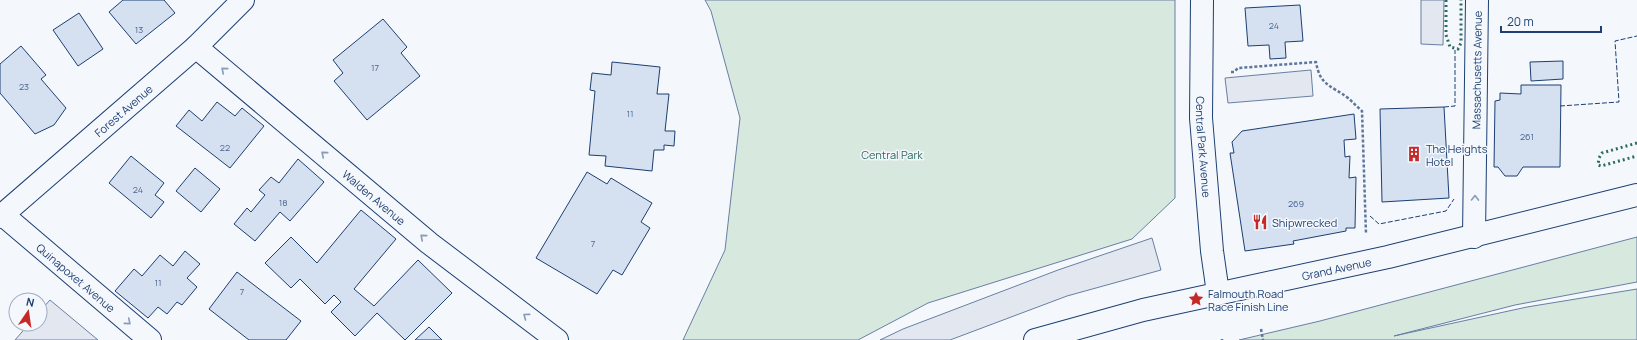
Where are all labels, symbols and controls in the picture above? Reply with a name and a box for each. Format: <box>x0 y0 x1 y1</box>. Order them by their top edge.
scale bar <box>1501 8 1601 34</box>
street label: Massachusetts Avenue <box>1468 10 1484 129</box>
text: 20 m <box>1507 13 1534 30</box>
house number: 24 <box>1269 19 1279 32</box>
house number: 13 <box>135 23 143 36</box>
house number: 17 <box>371 61 379 74</box>
one-way arrow <box>221 68 228 75</box>
house number: 23 <box>19 80 29 93</box>
street label: Forest Avenue <box>91 80 156 140</box>
street label: Central Park Avenue <box>1193 96 1215 199</box>
house number: 11 <box>626 107 634 120</box>
house number: 261 <box>1520 130 1534 143</box>
house number: 22 <box>220 141 230 154</box>
place label: The Heights Hotel <box>1426 141 1488 169</box>
building icon: The Heights Hotel <box>1405 145 1423 163</box>
park label: Central Park <box>861 147 923 162</box>
one-way arrow <box>321 151 328 158</box>
street label: Walden Avenue <box>340 166 409 228</box>
house number: 24 <box>133 183 143 196</box>
one-way arrow <box>1471 195 1479 201</box>
house number: 18 <box>279 196 287 209</box>
house number: 269 <box>1288 197 1304 210</box>
restaurant icon: Shipwrecked <box>1251 213 1269 231</box>
place label: Shipwrecked <box>1272 215 1337 230</box>
one-way arrow <box>420 235 428 242</box>
house number: 7 <box>591 237 596 250</box>
street label: Quinapoxet Avenue <box>34 239 119 315</box>
street label: Grand Avenue <box>1300 253 1373 283</box>
house number: 11 <box>154 276 162 289</box>
house number: 7 <box>240 285 245 298</box>
place label: Falmouth Road Race Finish Line <box>1208 286 1289 314</box>
place icon: Falmouth Road Race Finish Line <box>1187 290 1205 308</box>
north arrow <box>8 292 48 332</box>
text: N <box>25 294 36 310</box>
one-way arrow <box>524 314 531 321</box>
one-way arrow <box>124 317 131 324</box>

